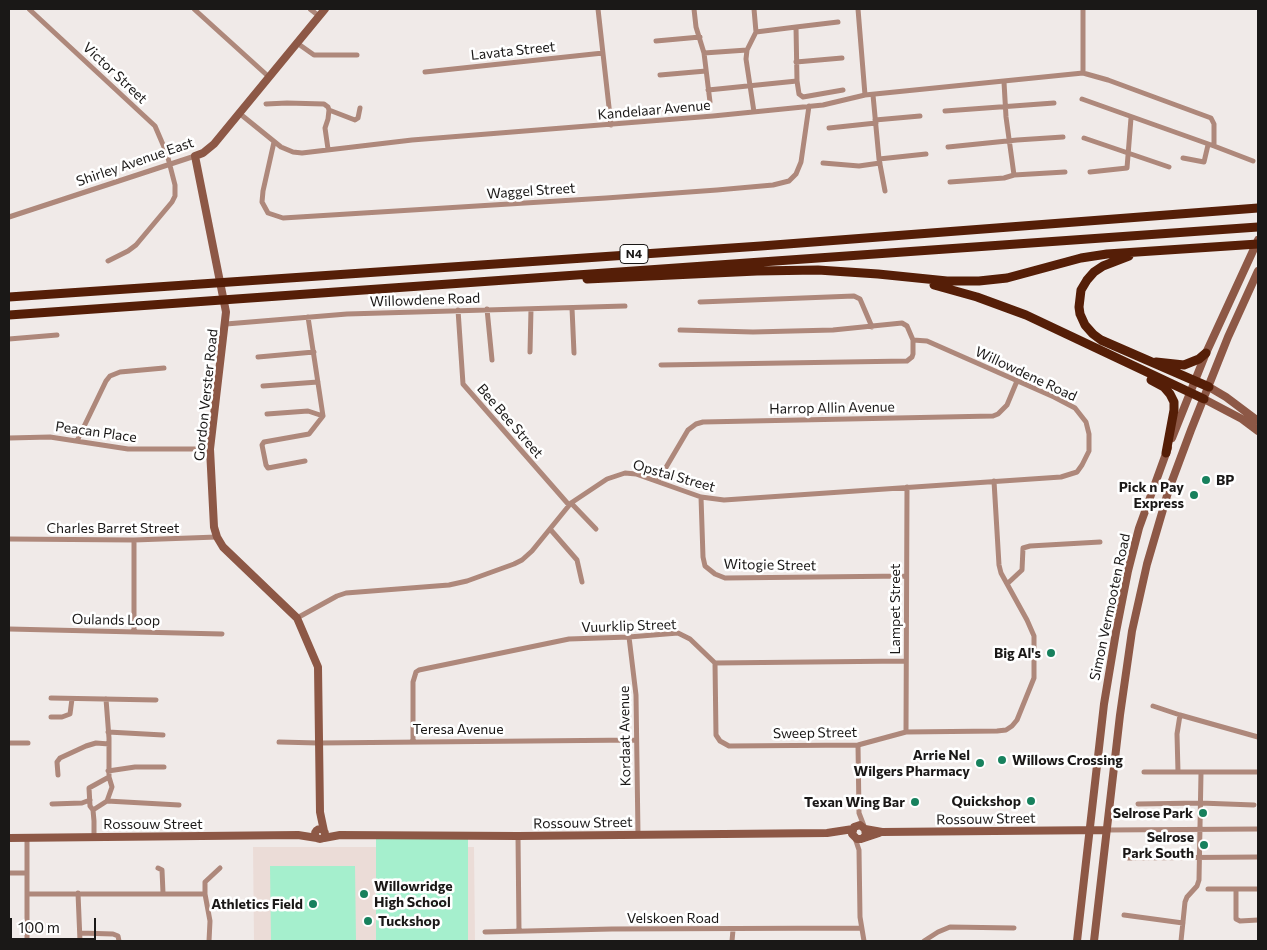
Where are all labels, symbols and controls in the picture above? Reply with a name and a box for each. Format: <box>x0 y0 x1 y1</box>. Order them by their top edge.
street label: Lavata Street <box>470 38 556 64</box>
street label: Victor Street <box>79 39 151 107</box>
street label: Kandelaar Avenue <box>597 97 711 123</box>
street label: Shirley Avenue East <box>74 134 196 190</box>
street label: Waggel Street <box>486 180 576 202</box>
road number: N4 <box>620 244 648 264</box>
street label: Willowdene Road <box>370 290 480 310</box>
street label: Gordon Verster Road <box>191 328 221 462</box>
street label: Willowdene Road <box>972 343 1080 405</box>
street label: Bee Bee Street <box>473 381 547 461</box>
street label: Harrop Allin Avenue <box>769 399 895 417</box>
street label: Peacan Place <box>54 418 138 446</box>
street label: Opstal Street <box>631 456 717 496</box>
place label: BP <box>1216 472 1234 488</box>
marker: BP <box>1200 474 1212 486</box>
place label: Pick n Pay Express <box>1119 479 1184 512</box>
marker: Pick n Pay Express <box>1188 489 1200 501</box>
street label: Charles Barret Street <box>46 520 180 536</box>
street label: Simon Vermooten Road <box>1086 532 1134 682</box>
street label: Witogie Street <box>724 556 816 574</box>
street label: Lampet Street <box>887 563 903 655</box>
street label: Oulands Loop <box>72 611 160 629</box>
street label: Vuurklip Street <box>581 616 677 636</box>
place label: Big Al's <box>994 645 1041 661</box>
marker: Big Al's <box>1045 647 1057 659</box>
street label: Kordaat Avenue <box>616 686 634 786</box>
street label: Teresa Avenue <box>412 721 504 737</box>
street label: Sweep Street <box>773 724 857 742</box>
place label: Arrie Nel Wilgers Pharmacy <box>854 747 970 780</box>
place label: Willows Crossing <box>1012 752 1123 768</box>
marker: Willows Crossing <box>996 754 1008 766</box>
marker: Arrie Nel Wilgers Pharmacy <box>974 757 986 769</box>
place label: Quickshop <box>952 793 1021 809</box>
place label: Texan Wing Bar <box>804 794 905 810</box>
marker: Quickshop <box>1025 795 1037 807</box>
marker: Texan Wing Bar <box>909 796 921 808</box>
place label: Selrose Park <box>1113 805 1193 821</box>
marker: Selrose Park <box>1197 807 1209 819</box>
street label: Rossouw Street <box>936 810 1036 828</box>
street label: Rossouw Street <box>533 814 633 832</box>
street label: Rossouw Street <box>103 816 203 832</box>
place label: Selrose Park South <box>1122 829 1194 862</box>
marker: Selrose Park South <box>1198 839 1210 851</box>
place label: Willowridge High School <box>374 878 453 910</box>
marker: Willowridge High School <box>358 888 370 900</box>
place label: Athletics Field <box>211 896 303 912</box>
marker: Athletics Field <box>307 898 319 910</box>
scale bar <box>12 908 99 940</box>
street label: Velskoen Road <box>627 910 719 926</box>
place label: Tuckshop <box>378 913 440 929</box>
marker: Tuckshop <box>362 915 374 927</box>
text: 100 m <box>18 918 60 936</box>

